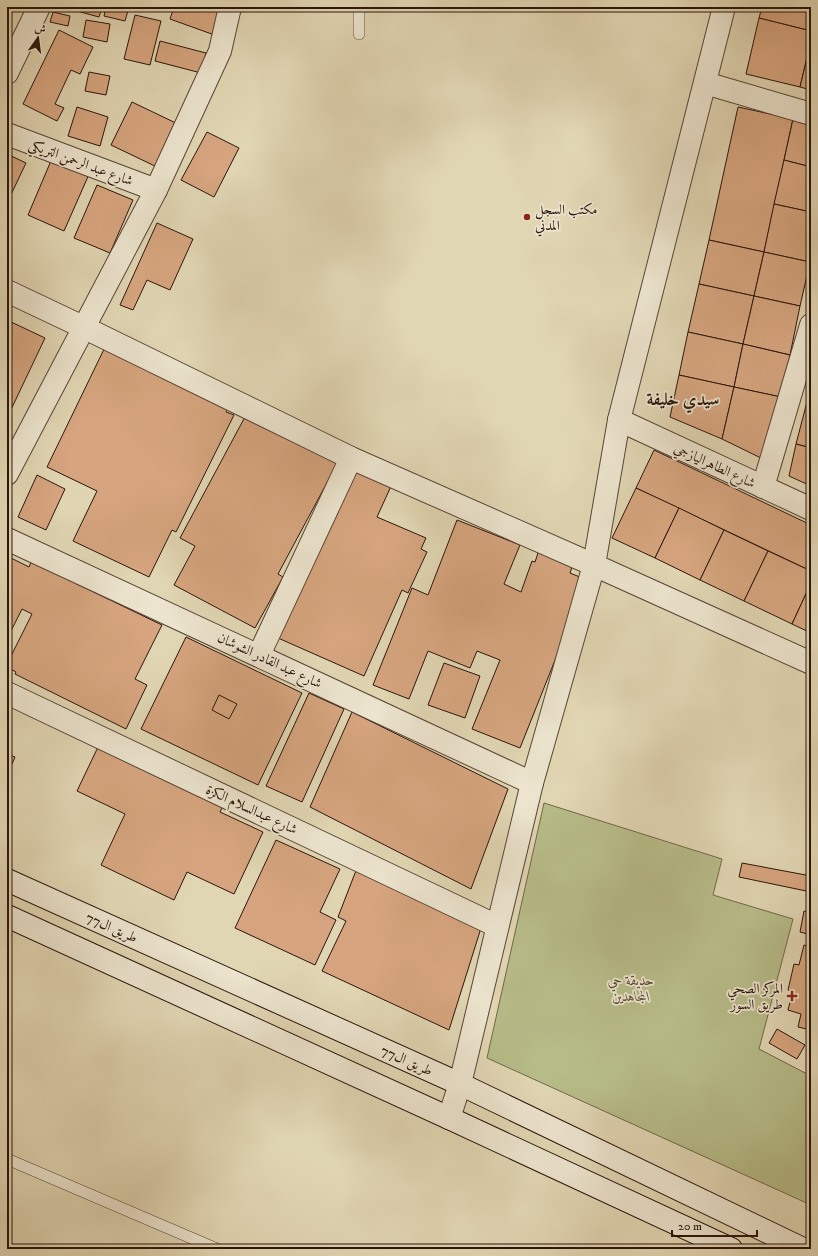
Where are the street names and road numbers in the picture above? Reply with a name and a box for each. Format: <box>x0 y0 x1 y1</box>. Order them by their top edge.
street label: شارع عبد الرحمن التريكي <box>25 136 135 194</box>
street label: شارع الطاهراليازجي <box>670 439 758 494</box>
street label: شارع عبد القادر الشوشان <box>214 629 325 695</box>
street label: شارع عبدالسلام الكزة <box>202 781 300 842</box>
street label: طريق ال77 <box>83 909 140 947</box>
street label: طريق ال77 <box>378 1042 435 1080</box>

